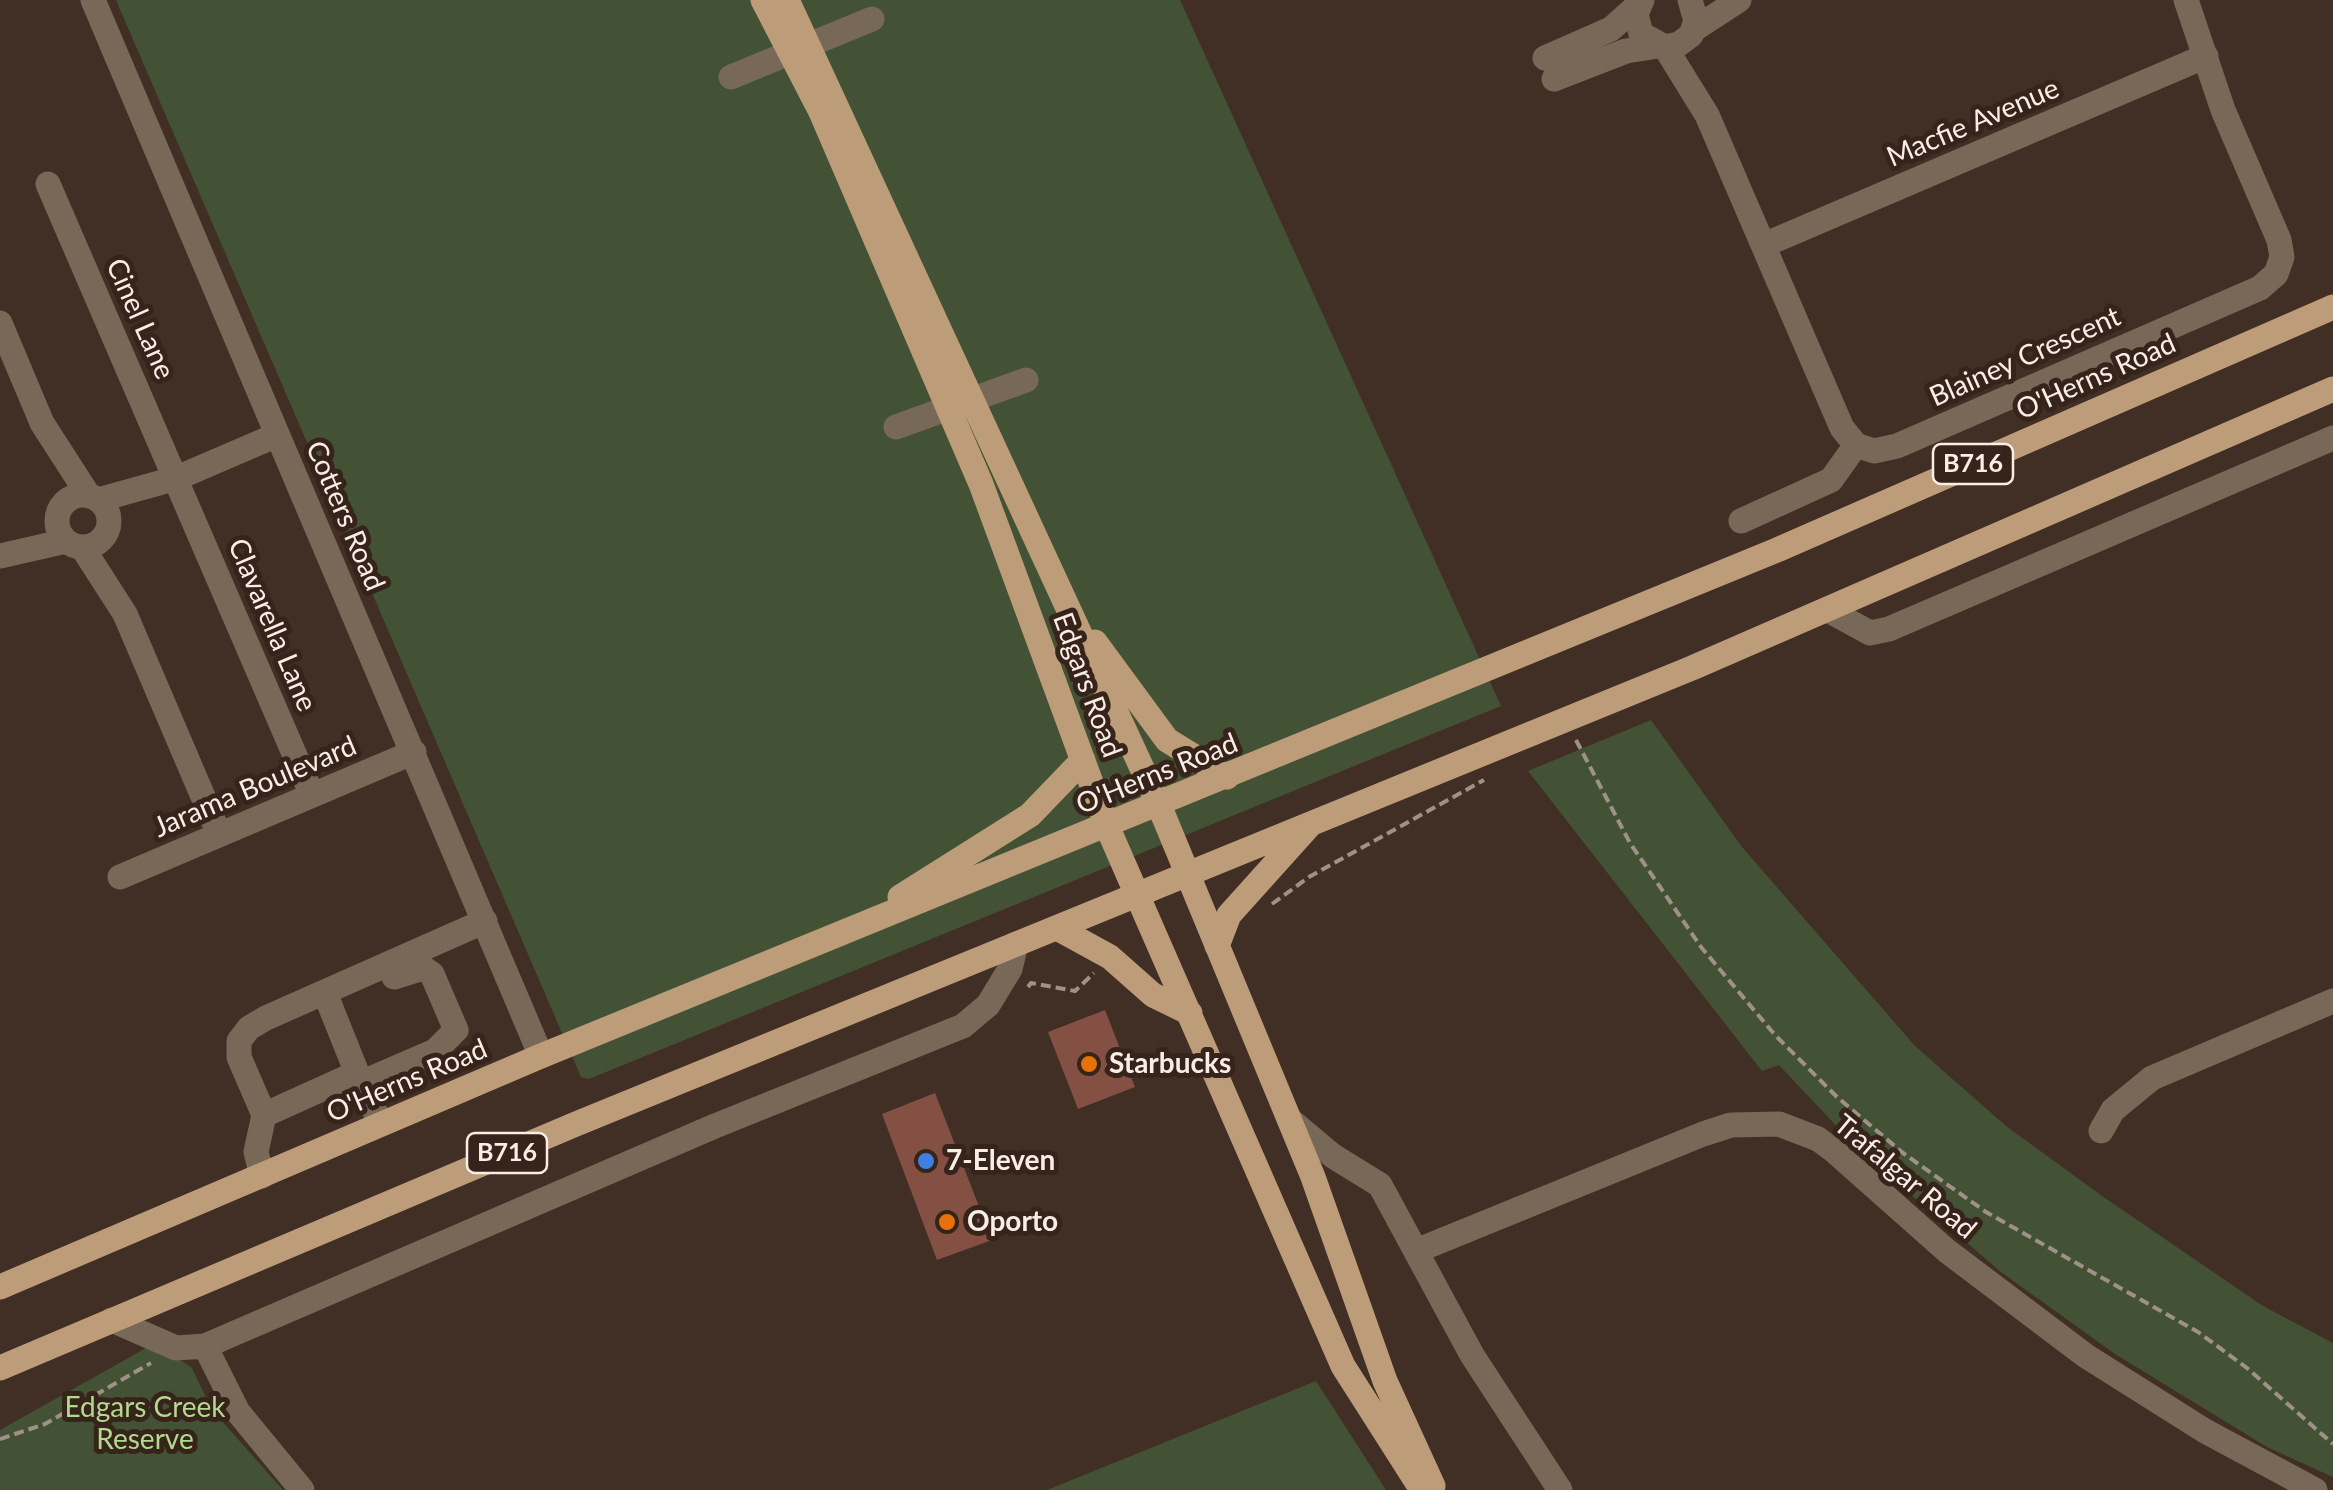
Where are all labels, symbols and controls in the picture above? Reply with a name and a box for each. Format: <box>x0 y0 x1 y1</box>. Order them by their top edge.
street label: Macfie Avenue <box>1882 72 2064 174</box>
street label: Cinel Lane <box>99 254 181 384</box>
street label: Blainey Crescent <box>1924 300 2126 414</box>
street label: O'Herns Road <box>2011 327 2181 427</box>
street label: Cotters Road <box>298 436 392 596</box>
road number: B716 <box>1933 444 2013 484</box>
street label: Clavarella Lane <box>221 534 323 716</box>
street label: Edgars Road <box>1045 608 1129 762</box>
street label: O'Herns Road <box>1071 726 1243 822</box>
street label: Jarama Boulevard <box>149 729 361 845</box>
street label: O'Herns Road <box>322 1032 492 1130</box>
place label: Starbucks <box>1109 1047 1231 1081</box>
marker: Starbucks <box>1078 1053 1100 1075</box>
street label: Trafalgar Road <box>1827 1108 1983 1246</box>
road number: B716 <box>467 1133 547 1173</box>
place label: 7-Eleven <box>946 1144 1055 1178</box>
marker: 7-Eleven <box>915 1150 937 1172</box>
place label: Oporto <box>967 1205 1058 1239</box>
marker: Oporto <box>936 1211 958 1233</box>
park label: Edgars Creek Reserve <box>64 1391 226 1457</box>

